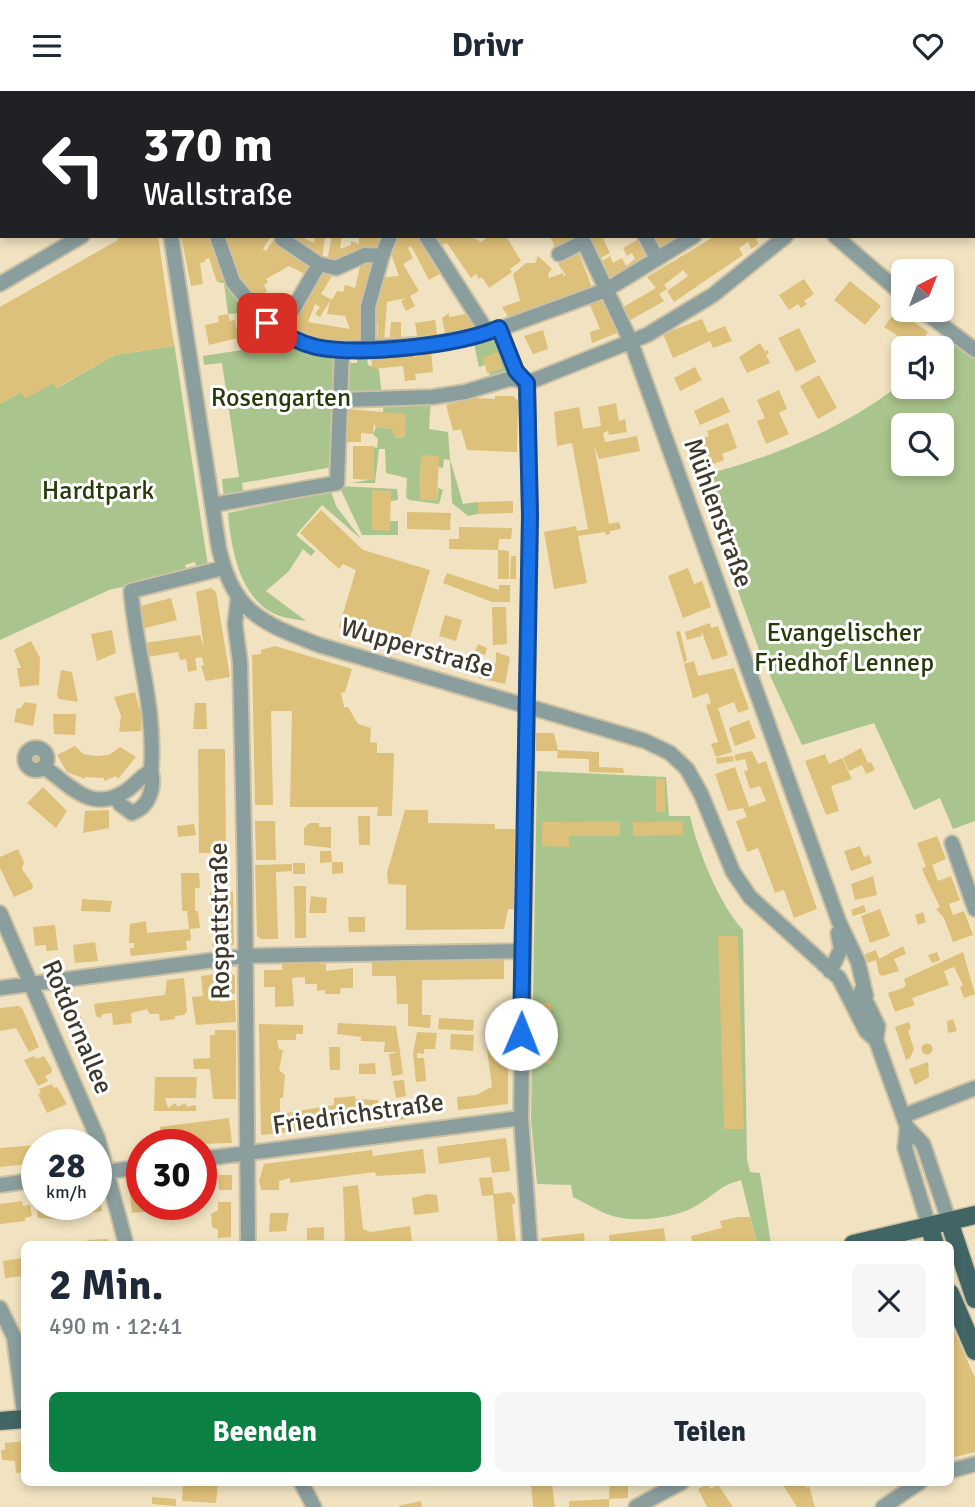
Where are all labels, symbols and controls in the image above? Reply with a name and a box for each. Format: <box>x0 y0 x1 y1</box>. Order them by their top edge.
text: Drivr <box>451 26 524 65</box>
icon: menu <box>28 27 66 65</box>
icon: heart <box>909 27 947 65</box>
text: 370 m <box>143 115 273 175</box>
icon: left <box>28 119 119 210</box>
text: Wallstraße <box>143 175 293 214</box>
north arrow <box>891 259 954 322</box>
map controls <box>891 259 954 476</box>
pin <box>237 293 297 353</box>
icon: arrive <box>248 304 286 342</box>
button: sound <box>891 336 954 399</box>
park label: Rosengarten <box>211 382 351 414</box>
button: search <box>891 413 954 476</box>
street label: Mühlenstraße <box>676 434 760 592</box>
park label: Hardtpark <box>42 475 154 507</box>
street label: Wupperstraße <box>337 611 497 685</box>
park label: Evangelischer Friedhof Lennep <box>754 617 934 679</box>
street label: Rospattstraße <box>203 842 237 1000</box>
street label: Rotdornallee <box>34 955 120 1099</box>
position arrow <box>484 997 558 1071</box>
street label: Friedrichstraße <box>270 1086 446 1142</box>
speed limit sign: 30 <box>126 1129 217 1220</box>
text: 28 <box>48 1144 85 1187</box>
text: km/h <box>46 1181 87 1203</box>
text: 2 Min. <box>49 1260 163 1311</box>
button: close <box>852 1264 926 1338</box>
text: 490 m · 12:41 <box>49 1312 183 1341</box>
button: Beenden <box>49 1392 481 1472</box>
button: Teilen <box>495 1392 926 1472</box>

